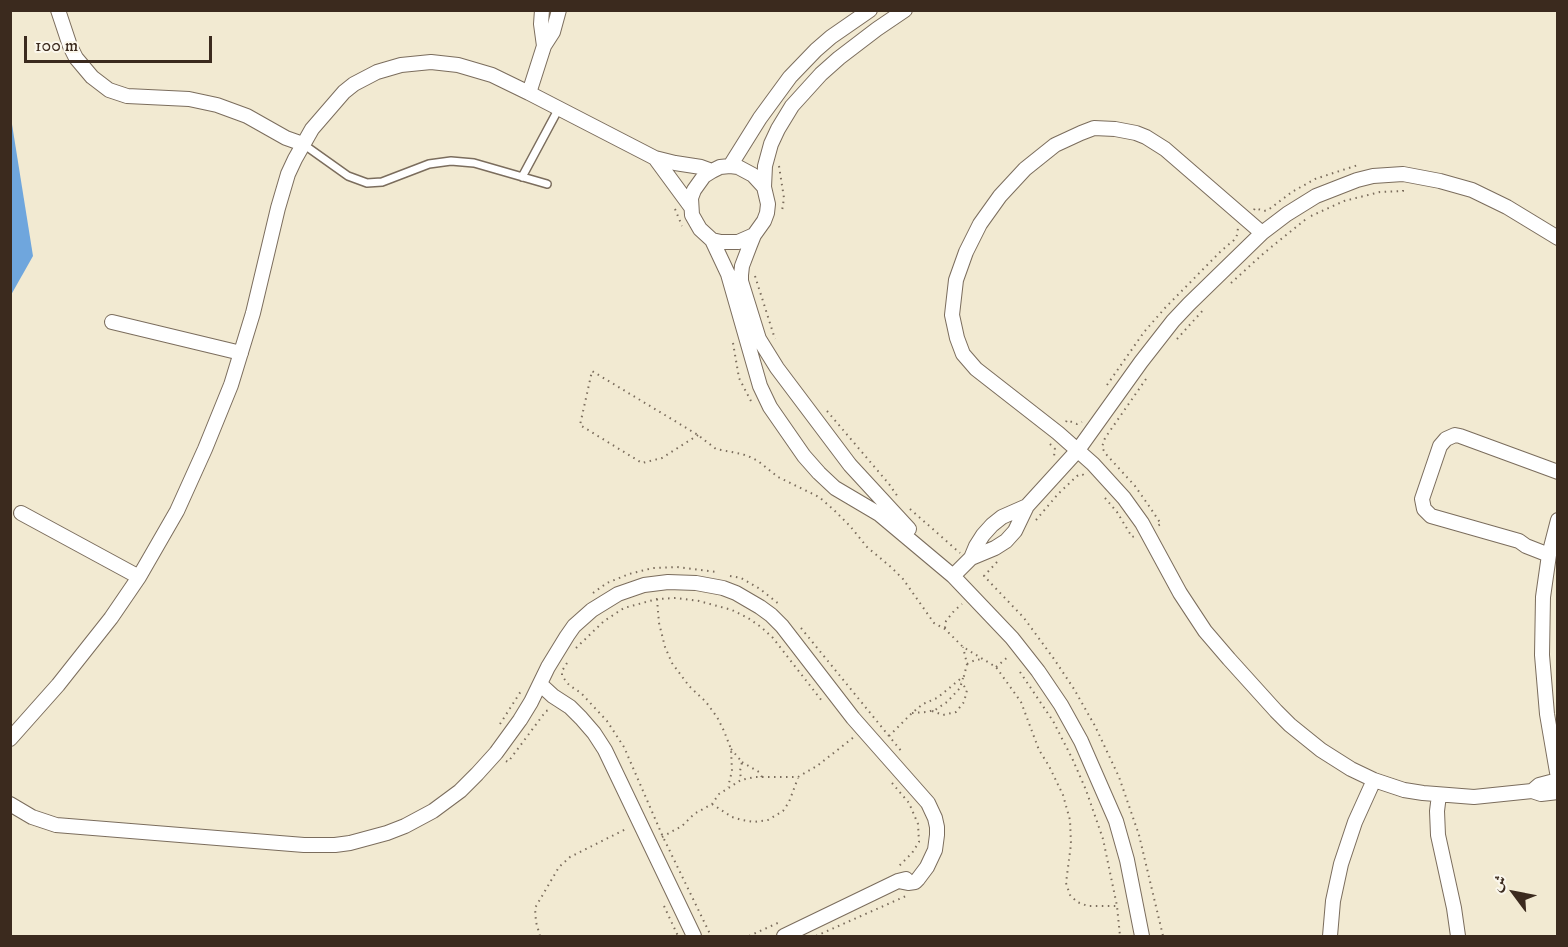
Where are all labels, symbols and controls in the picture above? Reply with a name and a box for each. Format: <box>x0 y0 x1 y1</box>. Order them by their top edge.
scale bar <box>27 24 214 62</box>
text: 100 m <box>35 35 78 57</box>
north arrow <box>1484 863 1544 923</box>
text: ش <box>1486 871 1511 895</box>

